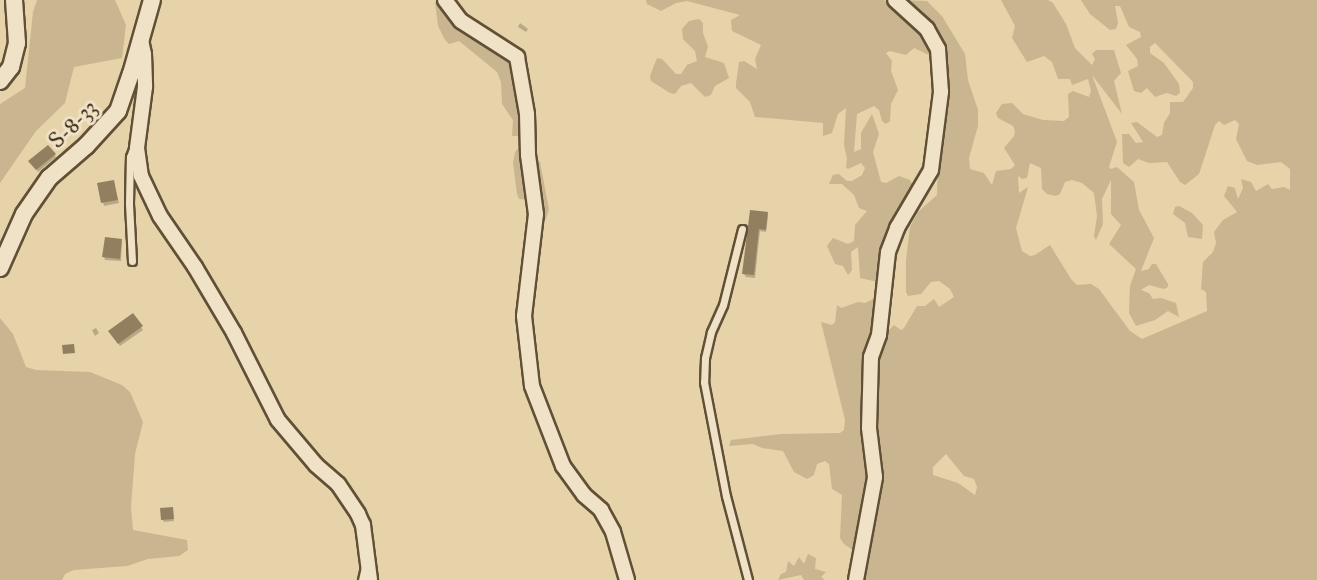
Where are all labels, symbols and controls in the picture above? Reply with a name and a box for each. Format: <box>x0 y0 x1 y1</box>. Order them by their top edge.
street label: Տ-8-33 <box>44 95 102 153</box>

